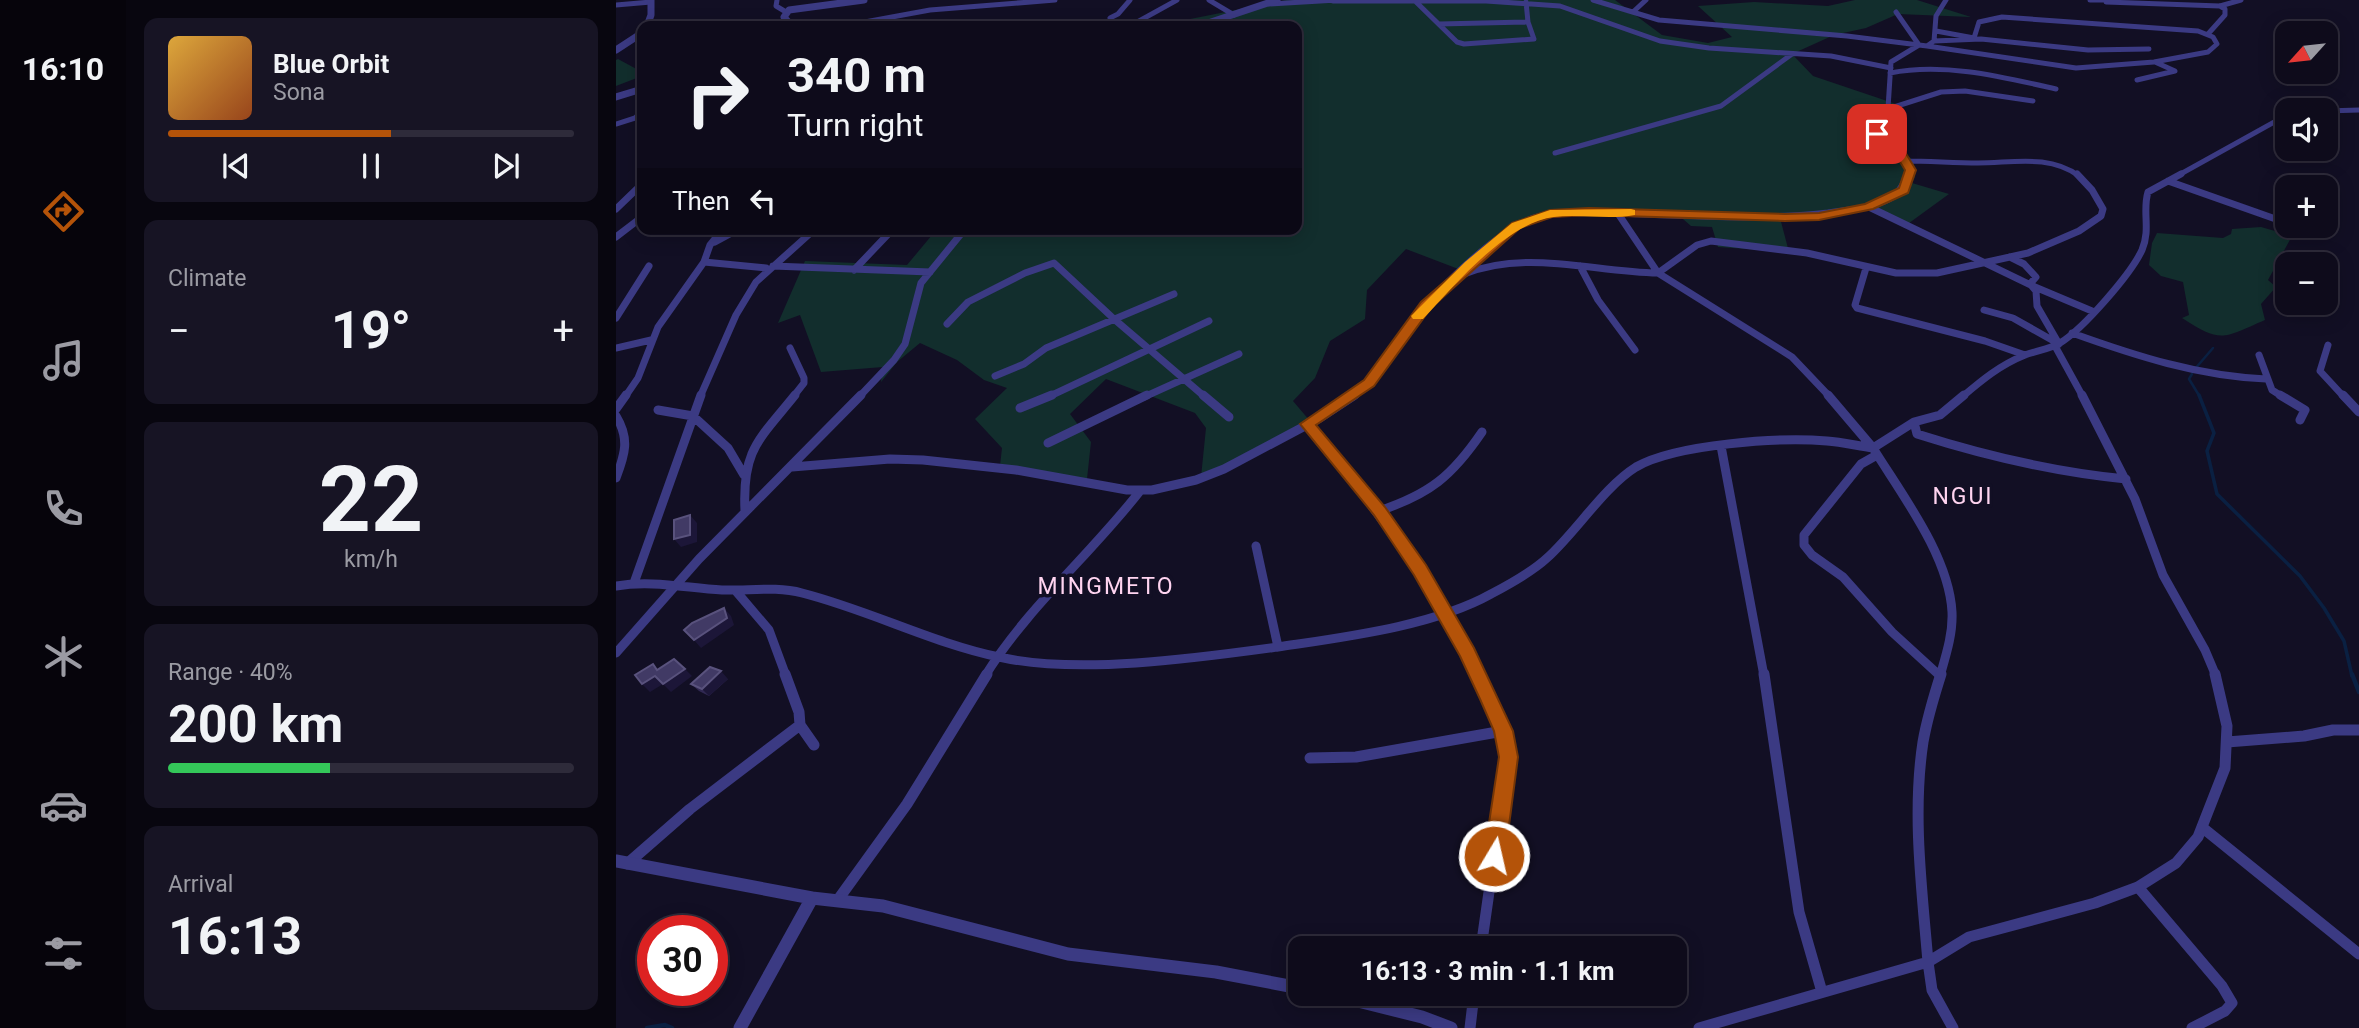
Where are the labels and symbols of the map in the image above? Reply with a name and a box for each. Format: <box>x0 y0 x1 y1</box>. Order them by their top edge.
north arrow <box>2275 21 2338 84</box>
pin <box>1847 104 1907 164</box>
district label: NGUI <box>1932 483 1994 510</box>
district label: MINGMETO <box>1037 573 1175 600</box>
position arrow <box>1457 819 1531 893</box>
speed limit sign: 30 <box>637 915 728 1006</box>

